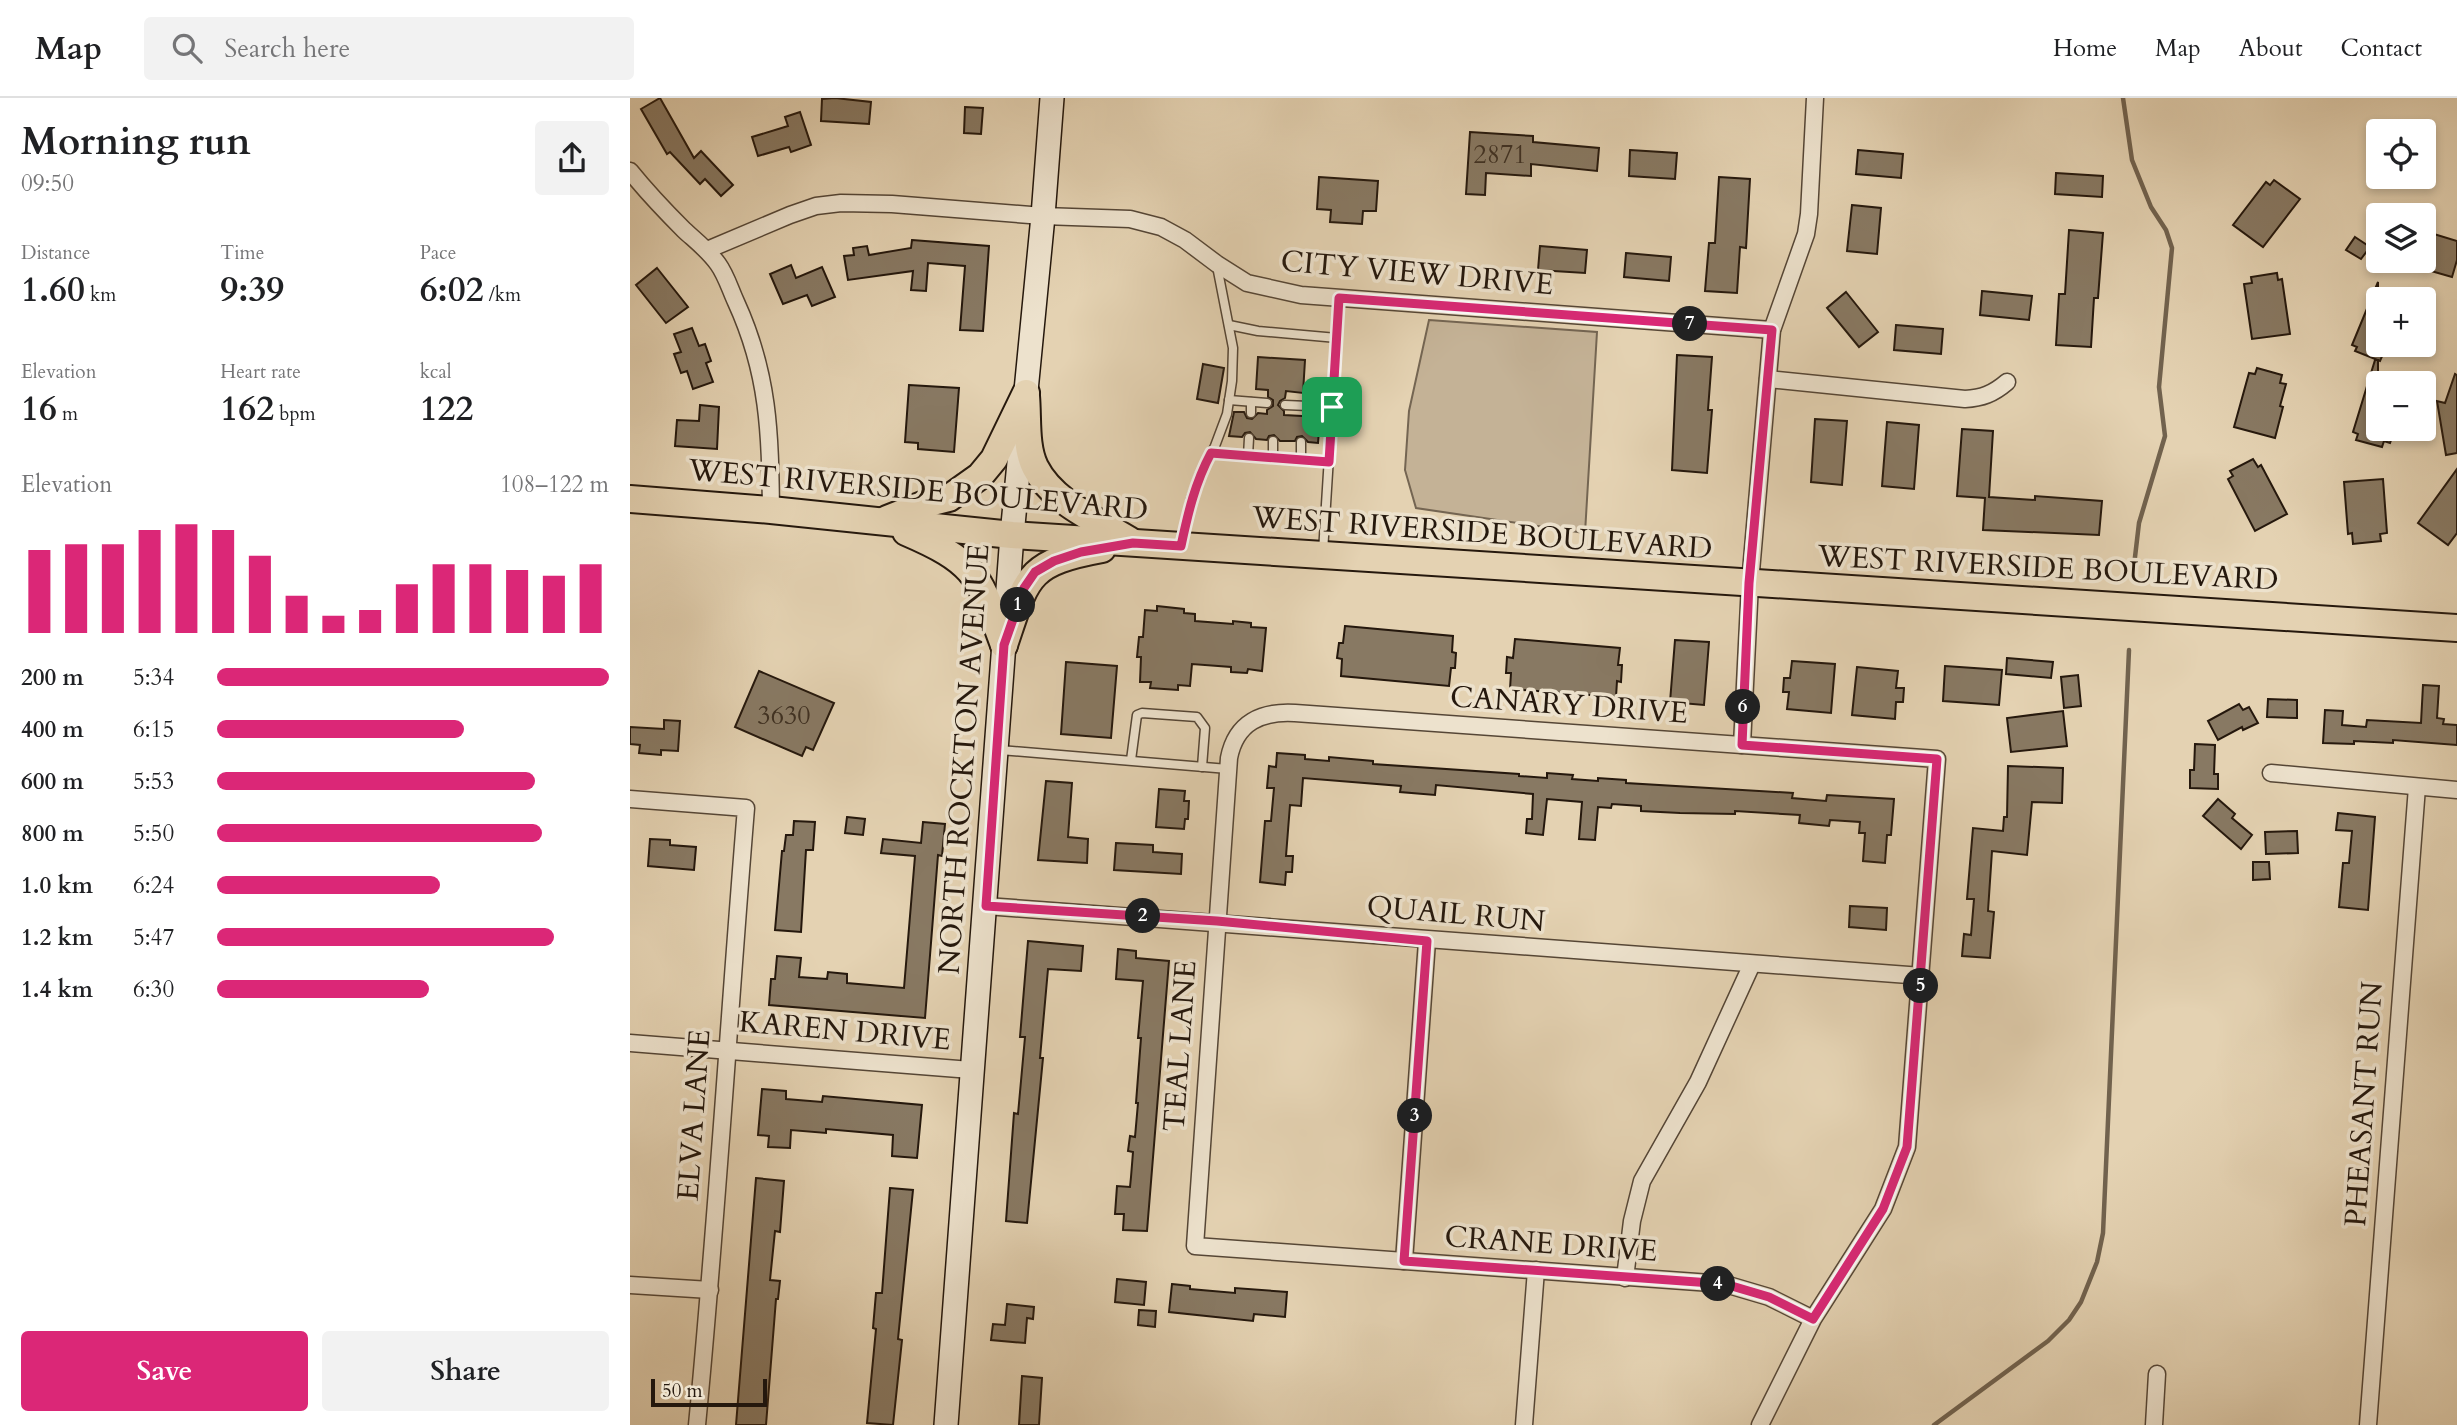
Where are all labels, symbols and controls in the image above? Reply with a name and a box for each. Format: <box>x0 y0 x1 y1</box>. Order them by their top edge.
search box <box>144 17 634 80</box>
text: Map <box>35 26 102 71</box>
icon: search <box>168 29 206 67</box>
text: Search here <box>224 31 350 66</box>
text: Home <box>2053 32 2117 65</box>
text: Map <box>2155 32 2201 65</box>
text: About <box>2239 32 2303 65</box>
text: Contact <box>2341 32 2422 65</box>
text: Morning run <box>21 116 251 168</box>
map controls <box>2366 119 2436 441</box>
button: locate <box>2366 119 2436 189</box>
button: share <box>535 121 609 195</box>
house number: 2871 <box>1473 137 1527 172</box>
text: 09:50 <box>21 168 74 199</box>
button: layers <box>2366 203 2436 273</box>
text: Distance <box>21 240 90 266</box>
text: Time <box>220 240 264 266</box>
text: Pace <box>420 240 456 266</box>
street label: CITY VIEW DRIVE <box>1279 241 1555 305</box>
text: 1.60 <box>21 266 85 314</box>
text: 9:39 <box>220 266 284 314</box>
text: 6:02 <box>420 266 484 314</box>
text: km <box>85 282 116 308</box>
text: /km <box>484 282 521 308</box>
button: + <box>2366 287 2436 357</box>
pin: 7 <box>1672 306 1708 342</box>
text: 7 <box>1685 310 1694 336</box>
text: Elevation <box>21 359 96 385</box>
text: Heart rate <box>220 359 301 385</box>
text: kcal <box>420 359 452 385</box>
button: − <box>2366 371 2436 441</box>
pin <box>1302 377 1362 437</box>
text: 16 <box>21 385 57 433</box>
text: 162 <box>220 385 274 433</box>
text: 122 <box>420 385 473 433</box>
icon: arrive <box>1313 388 1351 426</box>
text: m <box>57 401 78 427</box>
text: bpm <box>274 401 316 427</box>
street label: WEST RIVERSIDE BOULEVARD <box>685 449 1150 531</box>
text: Elevation <box>21 469 112 500</box>
text: 108–122 m <box>500 469 609 500</box>
street label: WEST RIVERSIDE BOULEVARD <box>1249 496 1714 570</box>
street label: WEST RIVERSIDE BOULEVARD <box>1816 535 2279 601</box>
street label: NORTH ROCKTON AVENUE <box>928 542 1000 976</box>
pin: 1 <box>1000 588 1036 622</box>
text: 1 <box>1013 591 1022 617</box>
text: 200 m <box>21 662 84 693</box>
text: 5:34 <box>133 662 174 693</box>
street label: CANARY DRIVE <box>1449 676 1689 734</box>
pin: 6 <box>1726 690 1760 724</box>
text: 6 <box>1738 693 1747 719</box>
house number: 3630 <box>757 698 811 733</box>
text: 400 m <box>21 714 84 745</box>
text: 6:15 <box>133 714 174 745</box>
text: 600 m <box>21 766 84 797</box>
text: 5:53 <box>133 766 174 797</box>
text: 800 m <box>21 818 84 849</box>
text: 5:50 <box>133 818 174 849</box>
text: 1.0 km <box>21 870 93 901</box>
text: 6:24 <box>133 870 174 901</box>
street label: QUAIL RUN <box>1365 886 1547 942</box>
pin: 2 <box>1126 898 1160 934</box>
text: 2 <box>1138 902 1147 928</box>
text: 1.2 km <box>21 922 93 953</box>
text: 5:47 <box>133 922 174 953</box>
street label: TEAL LANE <box>1154 959 1206 1133</box>
pin: 5 <box>1904 968 1938 1004</box>
text: 5 <box>1916 972 1925 998</box>
text: 1.4 km <box>21 974 93 1005</box>
text: 6:30 <box>133 974 174 1005</box>
street label: PHEASANT RUN <box>2335 980 2393 1228</box>
street label: KAREN DRIVE <box>737 1001 953 1061</box>
street label: ELVA LANE <box>668 1028 720 1202</box>
pin: 3 <box>1398 1098 1432 1134</box>
text: 3 <box>1410 1102 1419 1128</box>
street label: CRANE DRIVE <box>1443 1216 1659 1272</box>
pin: 4 <box>1700 1266 1736 1302</box>
text: 4 <box>1713 1270 1722 1296</box>
button: Save <box>21 1331 308 1411</box>
button: Share <box>322 1331 609 1411</box>
scale bar <box>651 1376 766 1408</box>
text: 50 m <box>662 1378 703 1404</box>

